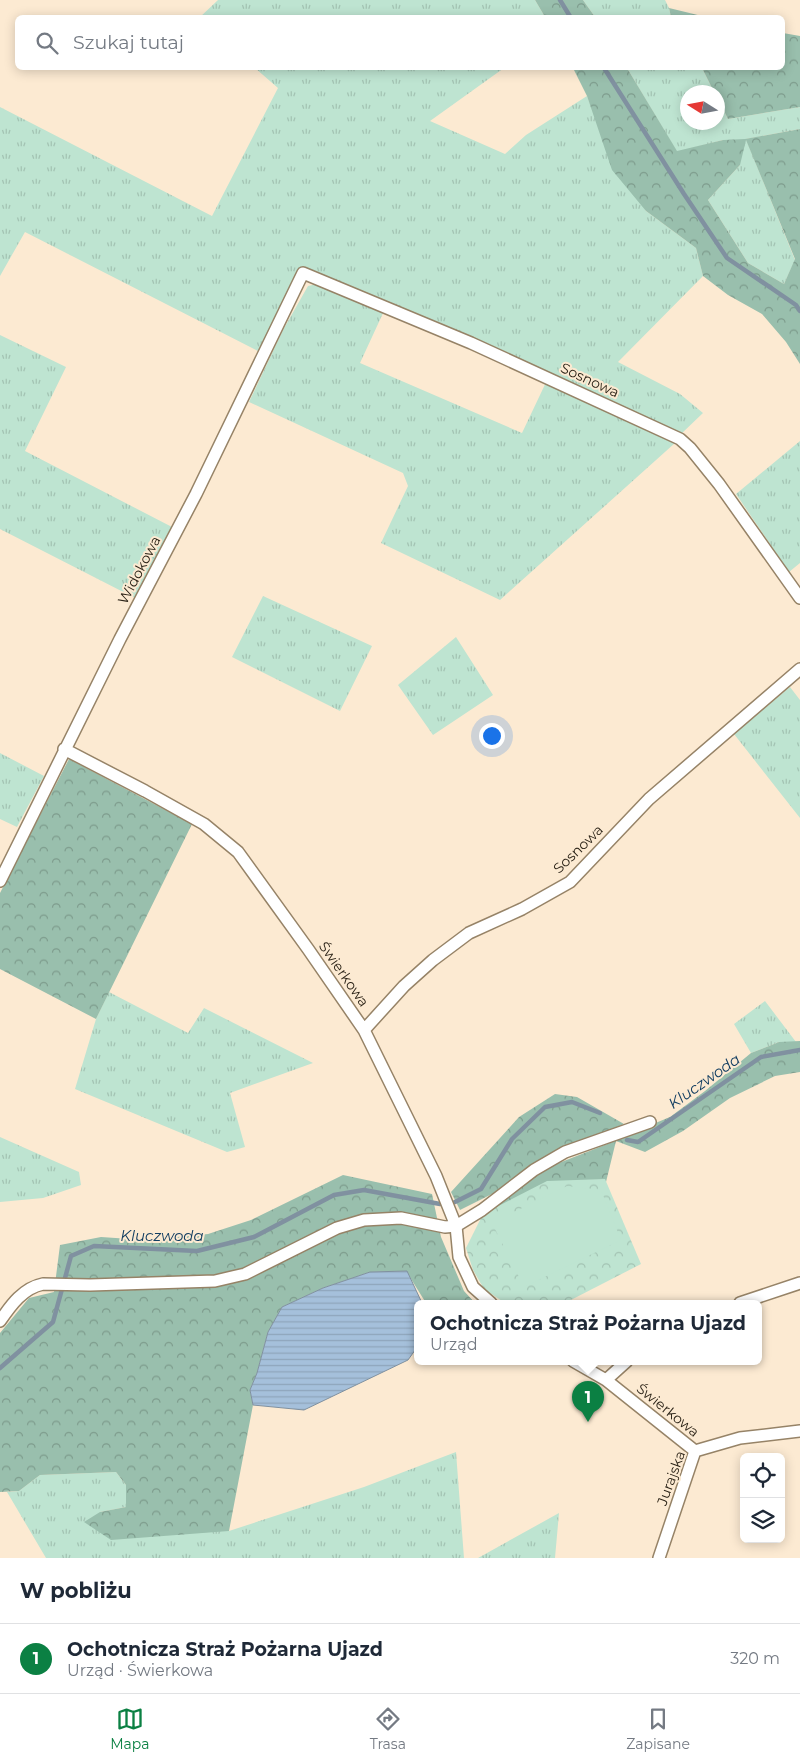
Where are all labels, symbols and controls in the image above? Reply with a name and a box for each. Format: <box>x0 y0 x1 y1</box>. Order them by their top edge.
search box <box>15 15 785 70</box>
icon: search <box>33 29 61 57</box>
text: Szukaj tutaj <box>73 31 184 54</box>
north arrow <box>680 85 725 130</box>
street label: Sosnowa <box>558 359 622 401</box>
street label: Widokowa <box>114 533 164 607</box>
your location <box>479 723 505 749</box>
street label: Sosnowa <box>549 821 607 877</box>
street label: Świerkowa <box>315 938 373 1010</box>
water label: Kluczwoda <box>664 1049 744 1113</box>
water label: Kluczwoda <box>120 1226 204 1245</box>
popup <box>414 1300 762 1365</box>
text: Ochotnicza Straż Pożarna Ujazd <box>430 1312 746 1335</box>
text: Urząd <box>430 1335 478 1354</box>
street label: Świerkowa <box>633 1379 703 1441</box>
pin: 1 <box>572 1381 604 1422</box>
street label: Jurajska <box>652 1448 689 1509</box>
map controls <box>740 1453 785 1543</box>
button: locate <box>740 1453 785 1498</box>
button: layers <box>740 1498 785 1543</box>
text: W pobliżu <box>20 1578 132 1603</box>
text: Ochotnicza Straż Pożarna Ujazd <box>67 1638 383 1661</box>
text: 1 <box>33 1649 39 1668</box>
text: 320 m <box>730 1649 780 1668</box>
text: Urząd · Świerkowa <box>67 1661 213 1680</box>
tab: Mapa <box>110 1705 149 1753</box>
tab: Trasa <box>370 1705 406 1753</box>
tab: Zapisane <box>626 1705 690 1753</box>

